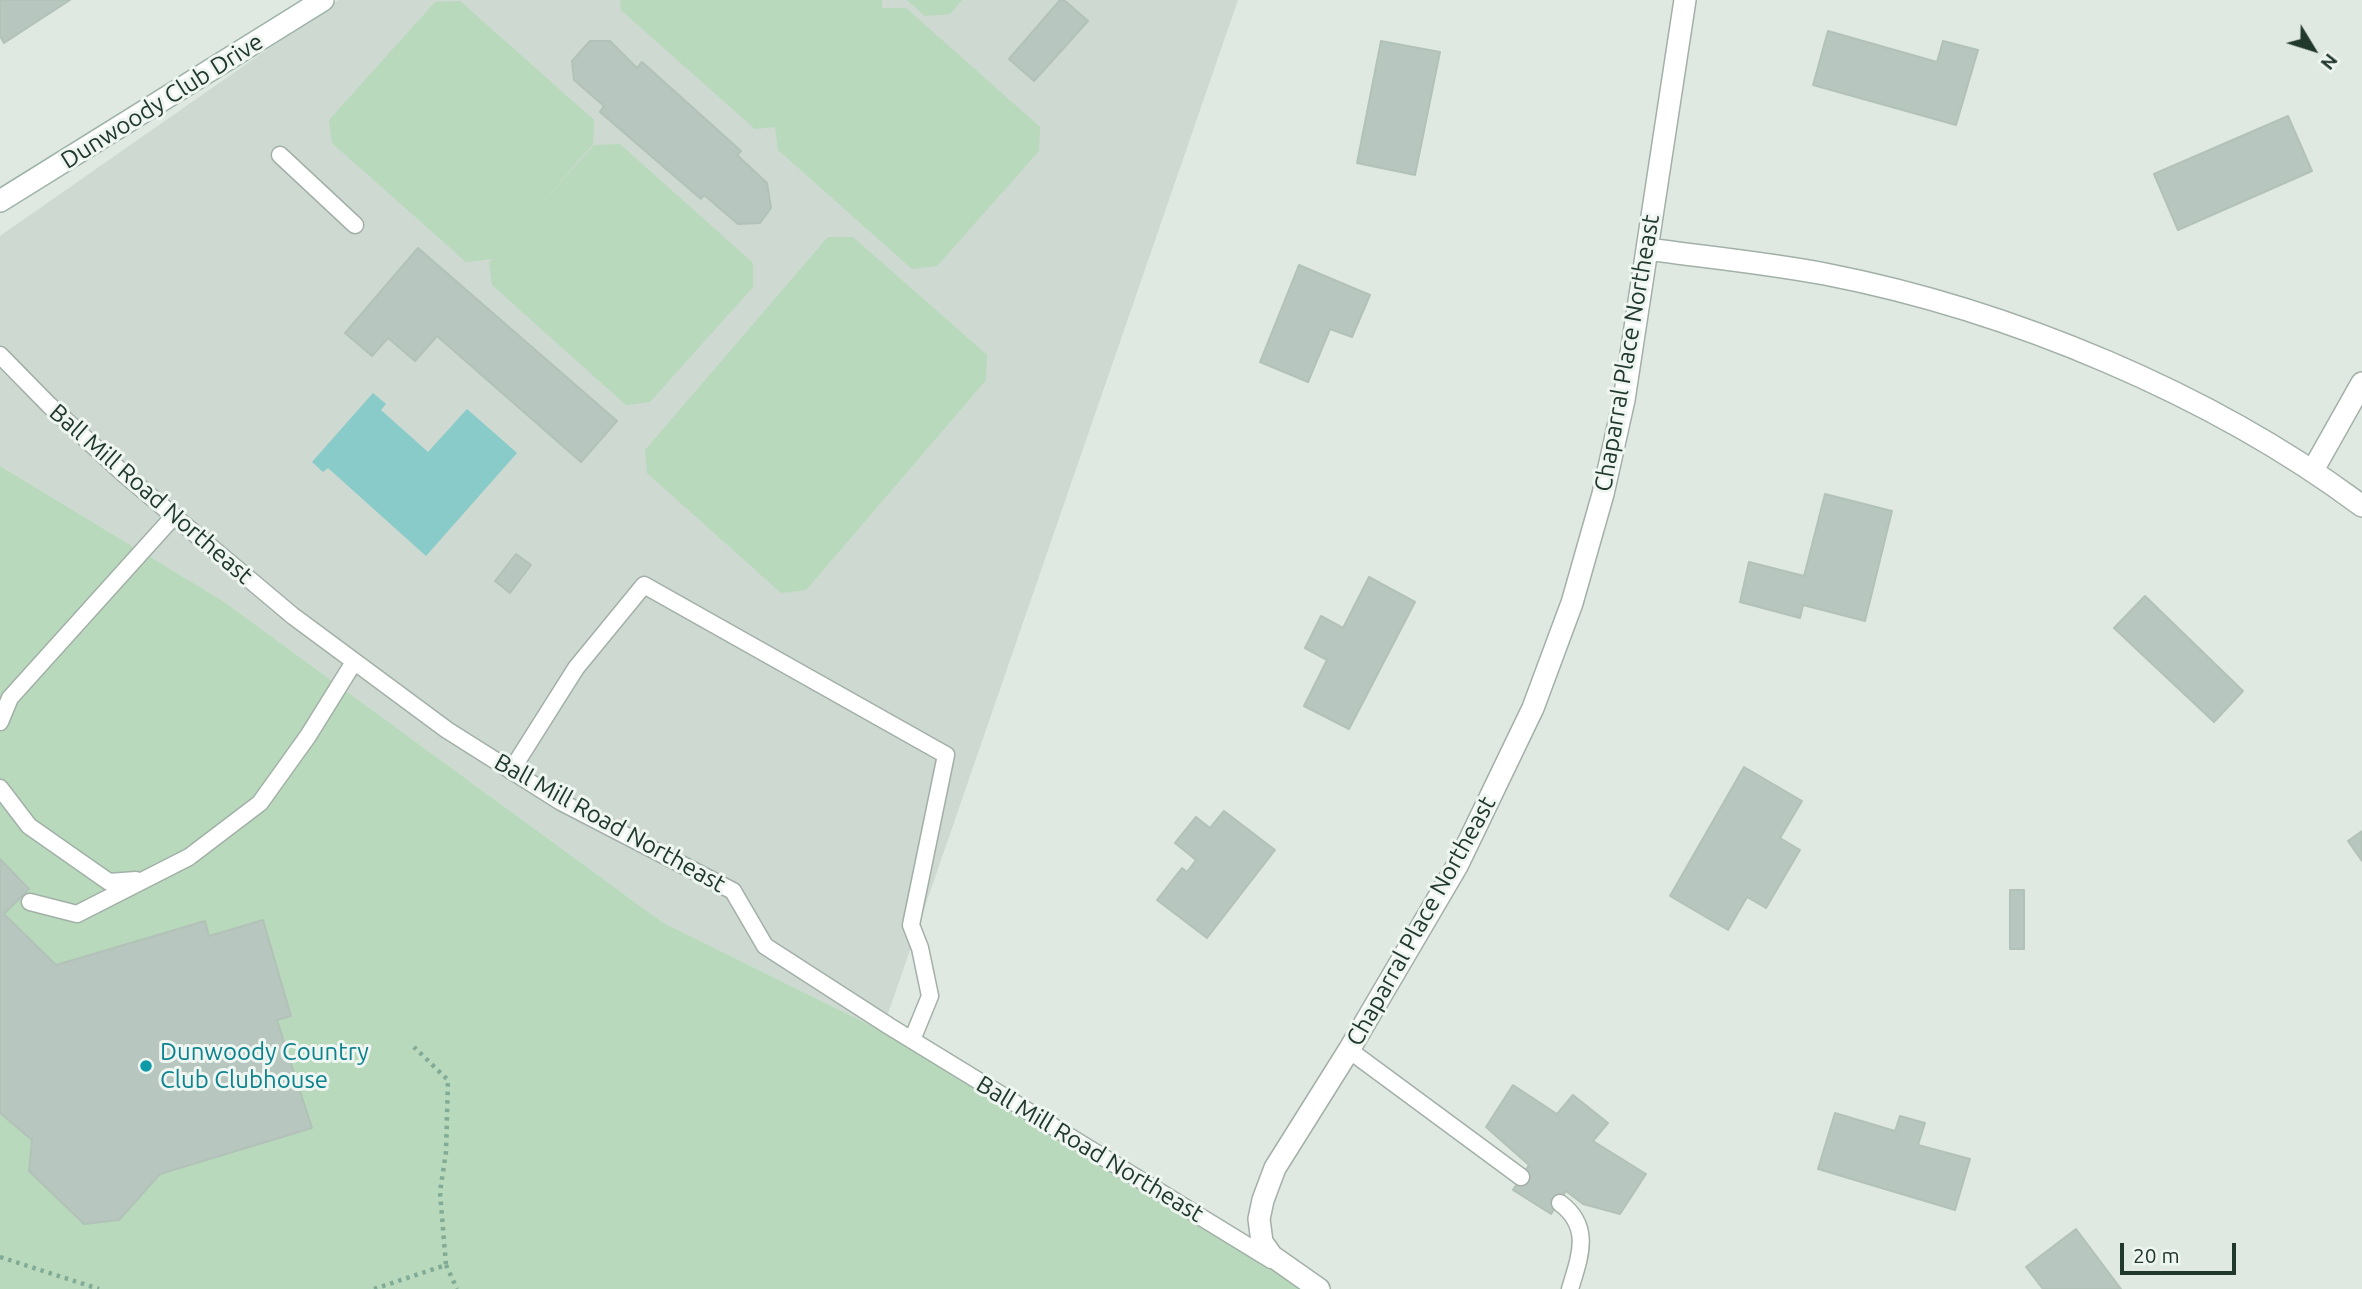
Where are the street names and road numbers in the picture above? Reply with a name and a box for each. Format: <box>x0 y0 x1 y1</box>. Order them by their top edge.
street label: Dunwoody Club Drive <box>56 27 268 175</box>
street label: Chaparral Place Northeast <box>1588 212 1666 494</box>
street label: Ball Mill Road Northeast <box>43 398 259 590</box>
street label: Ball Mill Road Northeast <box>489 747 731 899</box>
street label: Chaparral Place Northeast <box>1340 791 1502 1051</box>
street label: Ball Mill Road Northeast <box>971 1070 1209 1228</box>

